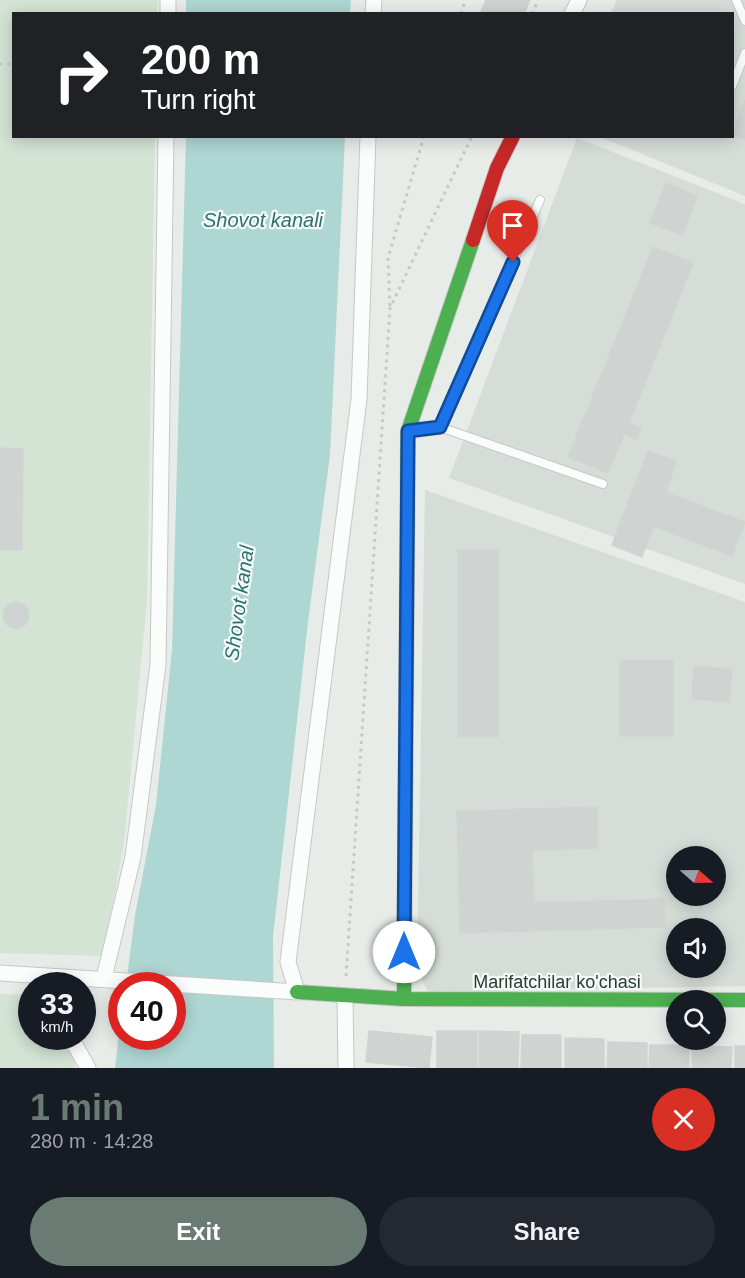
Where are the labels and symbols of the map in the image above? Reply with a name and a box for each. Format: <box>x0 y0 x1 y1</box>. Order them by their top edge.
pin <box>487 200 538 262</box>
water label: Shovot kanali <box>203 209 324 231</box>
water label: Shovot kanal <box>220 544 258 662</box>
north arrow <box>666 846 726 906</box>
position arrow <box>372 920 436 984</box>
speed limit sign: 40 <box>108 972 186 1050</box>
street label: Marifatchilar ko'chasi <box>473 972 641 992</box>

